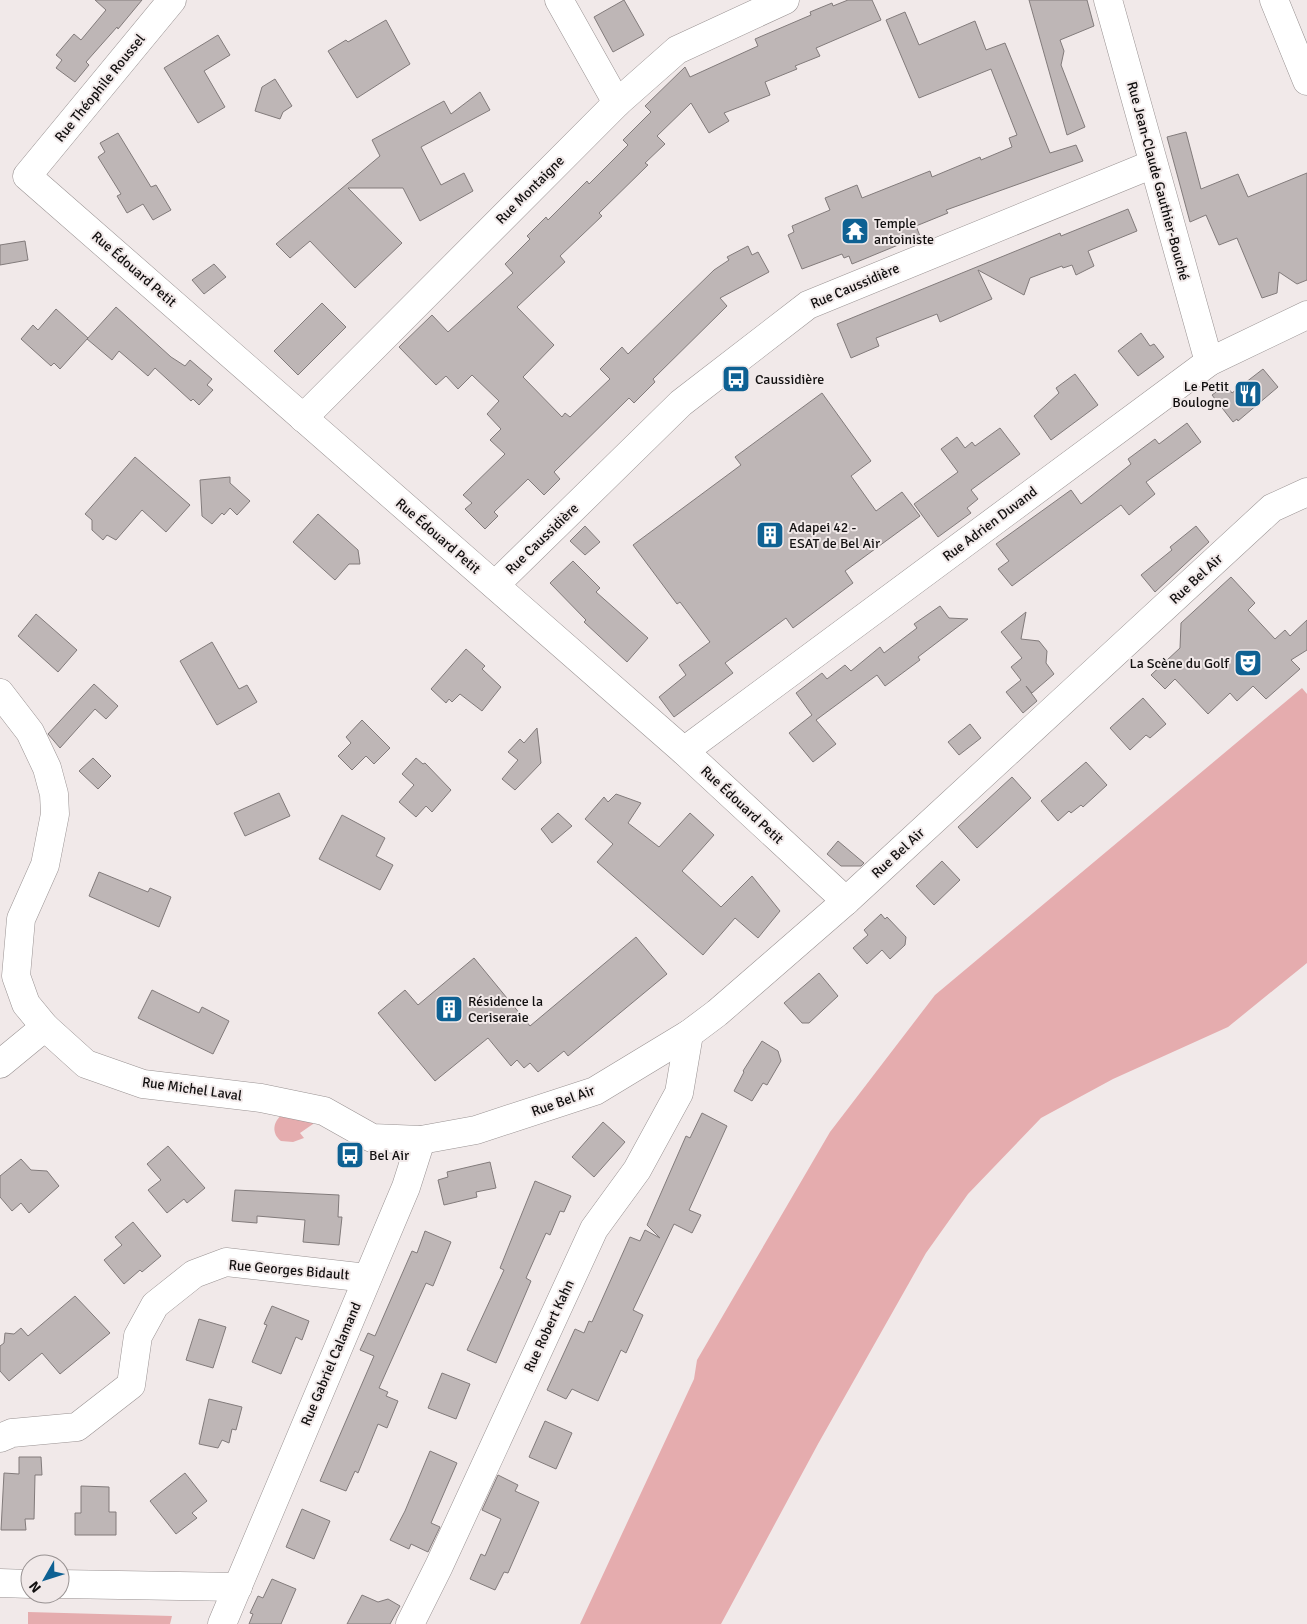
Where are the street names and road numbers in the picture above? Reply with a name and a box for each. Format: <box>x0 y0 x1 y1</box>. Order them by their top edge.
street label: Rue Théophile Roussel <box>51 31 149 145</box>
street label: Rue Jean-Claude Gauthier-Bouché <box>1123 80 1193 282</box>
street label: Rue Montaigne <box>492 152 568 228</box>
street label: Rue Édouard Petit <box>88 228 180 310</box>
street label: Rue Caussidière <box>808 260 902 312</box>
street label: Rue Adrien Duvand <box>939 483 1041 565</box>
street label: Rue Édouard Petit <box>392 495 484 577</box>
street label: Rue Caussidière <box>502 500 582 578</box>
street label: Rue Bel Air <box>1166 550 1227 608</box>
street label: Rue Édouard Petit <box>697 762 787 848</box>
street label: Rue Bel Air <box>868 824 929 882</box>
street label: Rue Michel Laval <box>141 1074 243 1104</box>
street label: Rue Bel Air <box>529 1081 598 1120</box>
street label: Rue Georges Bidault <box>228 1256 350 1284</box>
street label: Rue Robert Kahn <box>520 1277 578 1375</box>
street label: Rue Gabriel Calamand <box>297 1300 365 1428</box>

